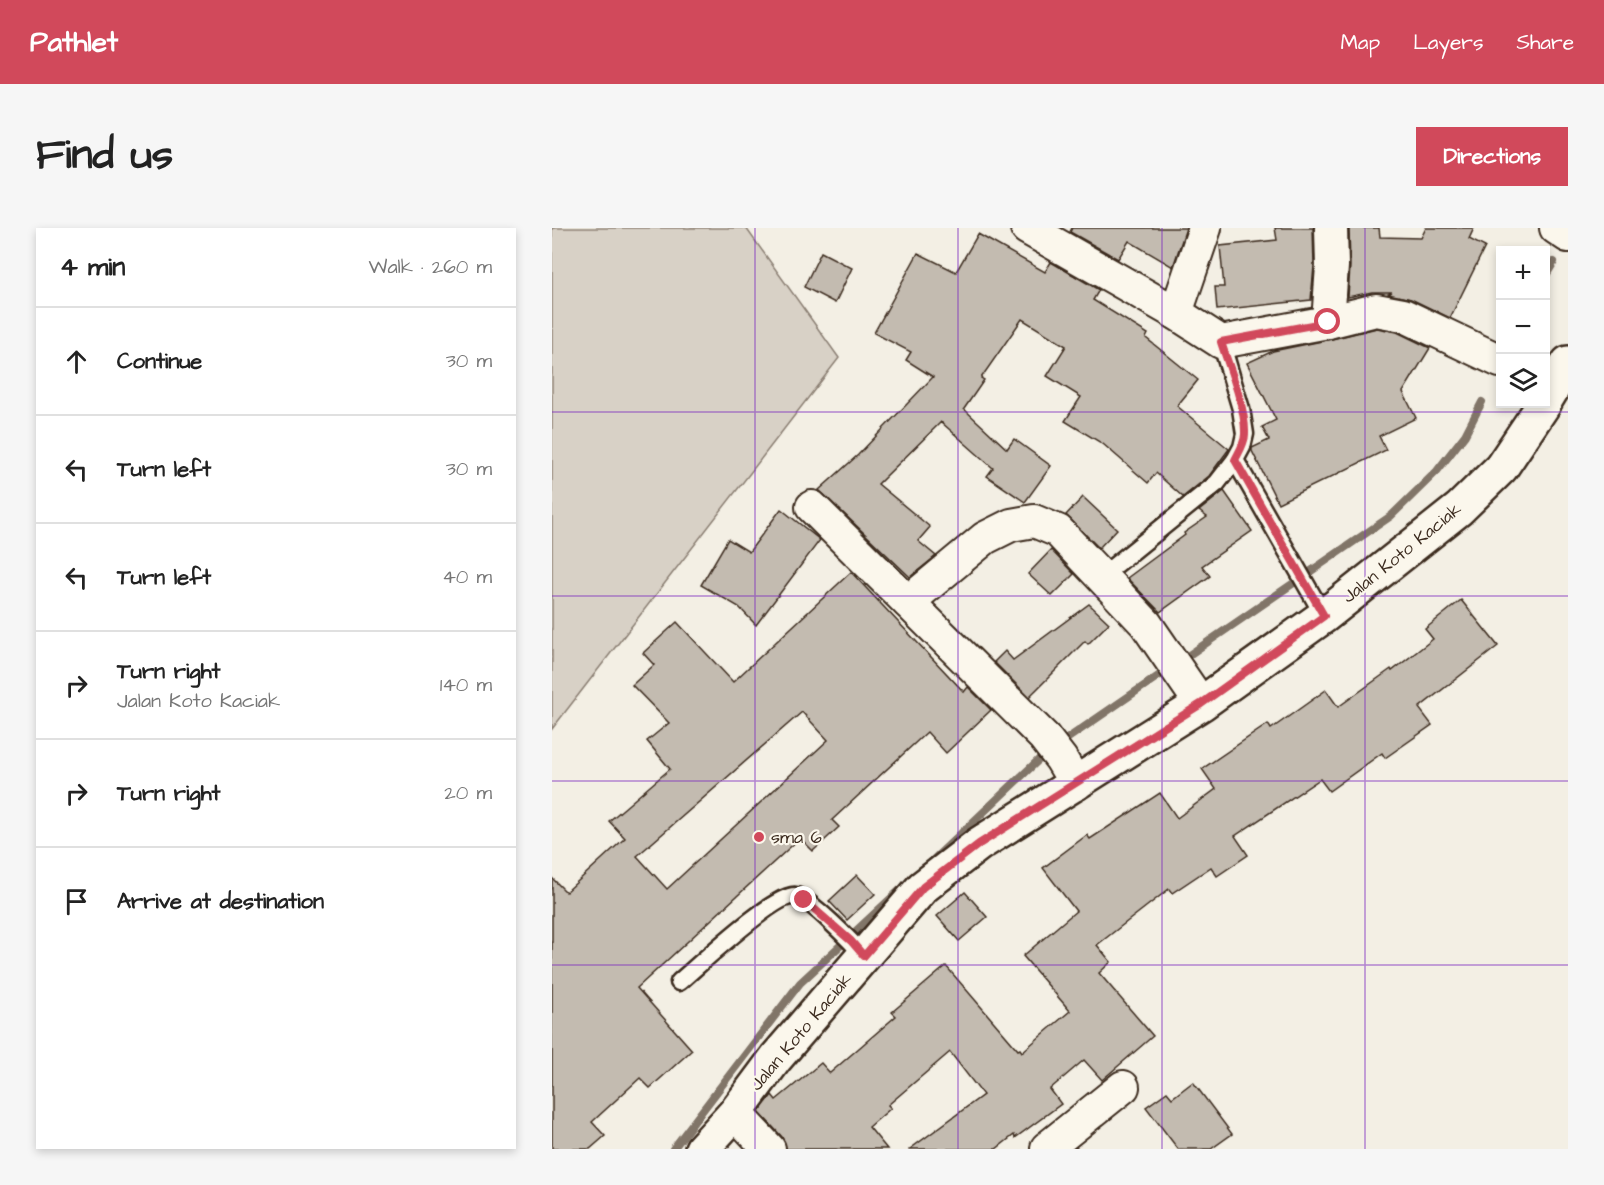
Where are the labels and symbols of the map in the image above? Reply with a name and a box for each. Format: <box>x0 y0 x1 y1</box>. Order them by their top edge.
route start <box>1314 308 1340 334</box>
street label: Jalan Koto Kaciak <box>1337 497 1467 609</box>
place label: sma 6 <box>771 825 822 850</box>
marker: sma 6 <box>752 830 766 844</box>
route end <box>790 886 816 912</box>
street label: Jalan Koto Kaciak <box>744 968 858 1096</box>

